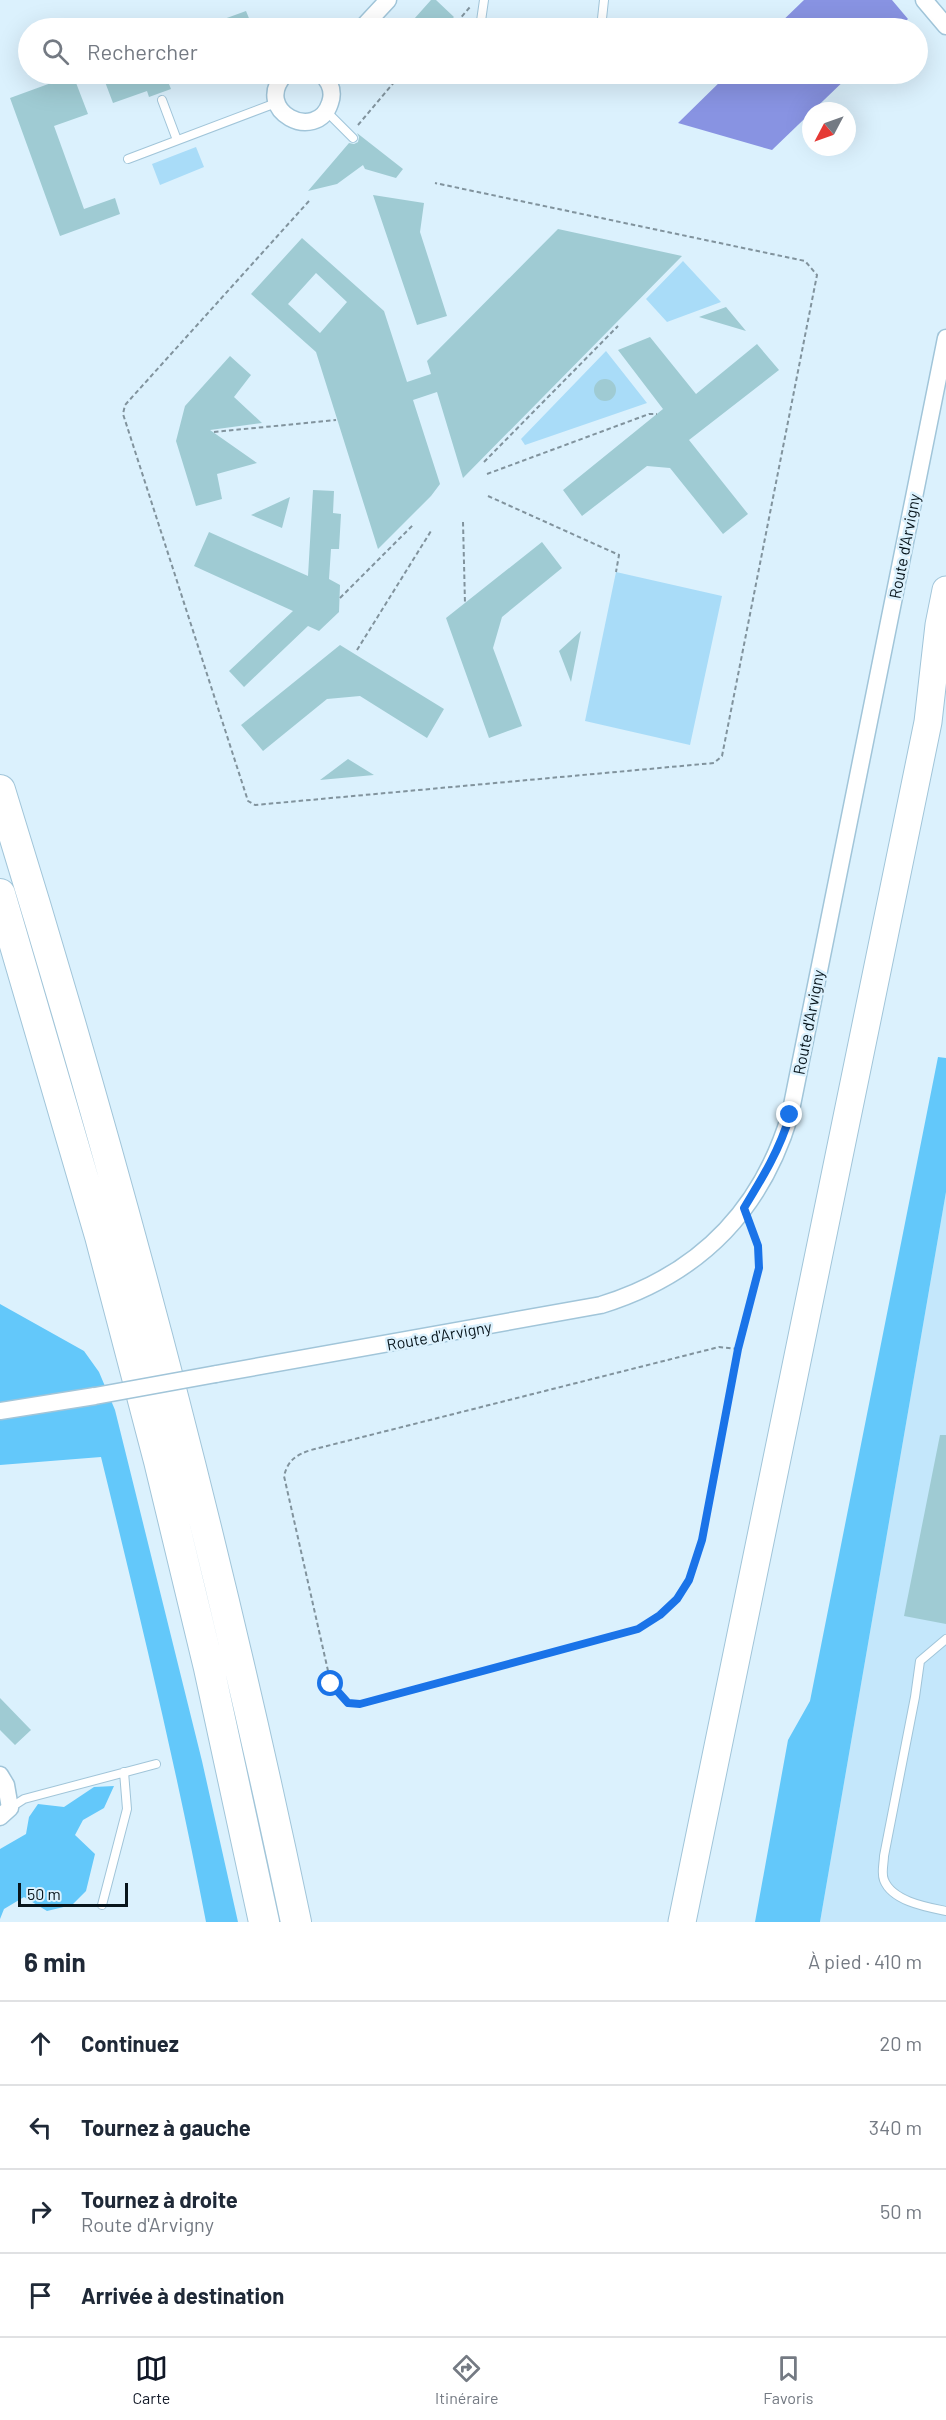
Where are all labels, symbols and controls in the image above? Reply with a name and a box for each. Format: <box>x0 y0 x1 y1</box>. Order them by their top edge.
search box <box>18 18 928 84</box>
icon: search <box>39 35 72 68</box>
text: Rechercher <box>87 38 198 64</box>
north arrow <box>802 102 856 156</box>
street label: Route d'Arvigny <box>885 491 924 600</box>
street label: Route d'Arvigny <box>789 967 828 1076</box>
route end <box>776 1101 802 1127</box>
street label: Route d'Arvigny <box>385 1316 494 1354</box>
route start <box>317 1670 343 1696</box>
scale bar <box>18 1880 128 1908</box>
text: 50 m <box>27 1884 61 1903</box>
text: 6 min <box>24 1946 86 1977</box>
text: À pied · 410 m <box>808 1949 922 1973</box>
icon: ahead <box>24 2027 57 2060</box>
text: Continuez <box>81 2030 179 2056</box>
text: 20 m <box>879 2031 922 2055</box>
icon: left <box>24 2111 57 2144</box>
text: Tournez à gauche <box>81 2114 251 2140</box>
text: 340 m <box>869 2115 922 2139</box>
text: Tournez à droite <box>81 2186 238 2212</box>
icon: right <box>24 2195 57 2228</box>
text: 50 m <box>880 2199 922 2223</box>
text: Route d'Arvigny <box>81 2212 214 2236</box>
icon: arrive <box>24 2279 57 2312</box>
text: Arrivée à destination <box>81 2282 284 2308</box>
tab: Carte <box>132 2352 170 2407</box>
tab: Itinéraire <box>435 2352 499 2407</box>
tab: Favoris <box>763 2352 814 2407</box>

